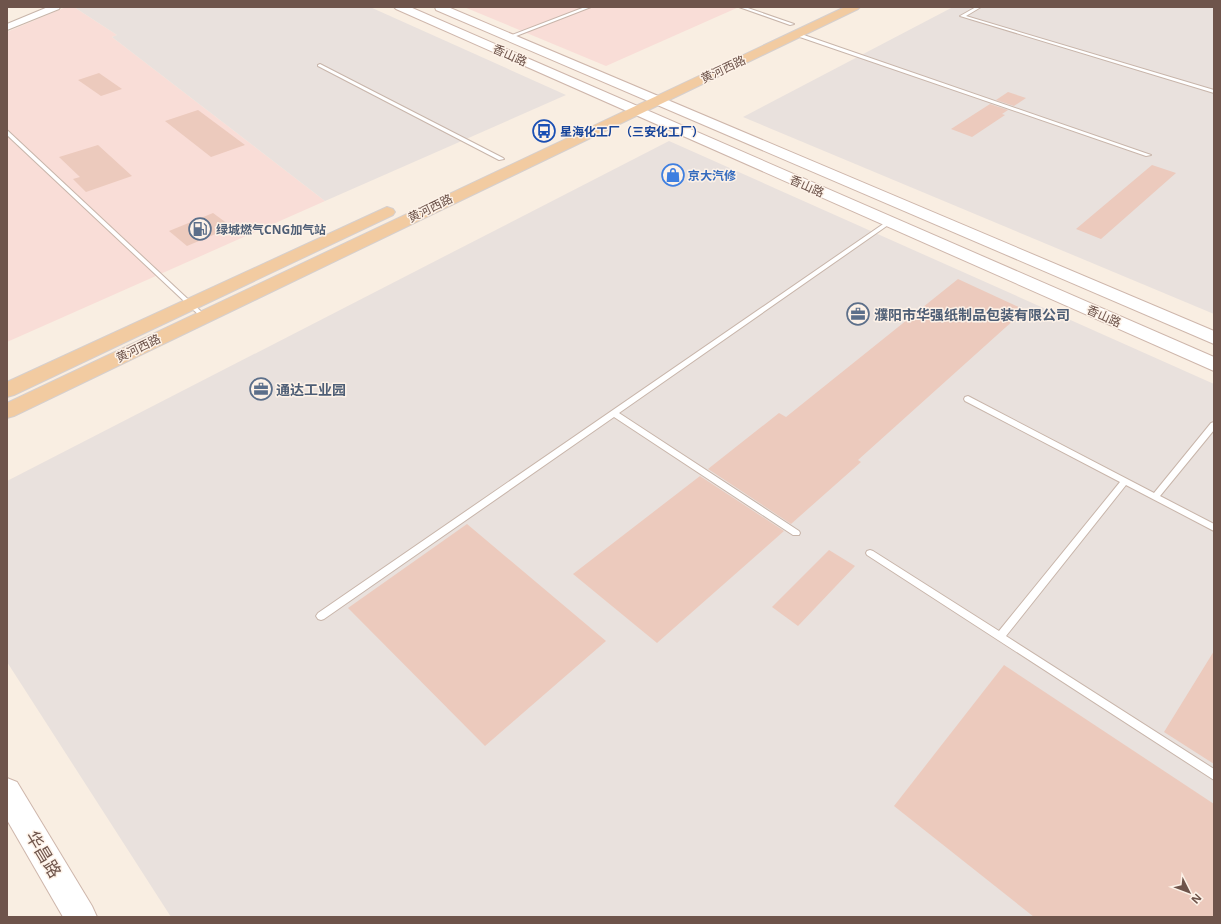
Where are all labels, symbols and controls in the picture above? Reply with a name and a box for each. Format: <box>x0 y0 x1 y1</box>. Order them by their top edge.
street label: 香山路 <box>490 40 530 70</box>
street label: 黄河西路 <box>698 51 748 87</box>
bus stop icon: 星海化工厂（三安化工厂） <box>531 118 557 144</box>
place label: 星海化工厂（三安化工厂） <box>560 123 704 140</box>
shop icon: 京大汽修 <box>660 162 686 188</box>
place label: 京大汽修 <box>688 167 736 184</box>
street label: 香山路 <box>787 171 827 201</box>
street label: 黄河西路 <box>405 190 455 226</box>
fuel station icon: 绿城燃气CNG加气站 <box>187 216 213 242</box>
place label: 绿城燃气CNG加气站 <box>216 221 326 238</box>
office icon: 濮阳市华强纸制品包装有限公司 <box>845 301 871 327</box>
street label: 香山路 <box>1084 301 1124 331</box>
place label: 濮阳市华强纸制品包装有限公司 <box>874 305 1070 324</box>
street label: 黄河西路 <box>113 330 163 366</box>
office icon: 通达工业园 <box>248 376 274 402</box>
place label: 通达工业园 <box>276 380 346 399</box>
street label: 华昌路 <box>21 826 67 882</box>
north arrow <box>1169 872 1209 912</box>
text: N <box>1188 891 1205 907</box>

